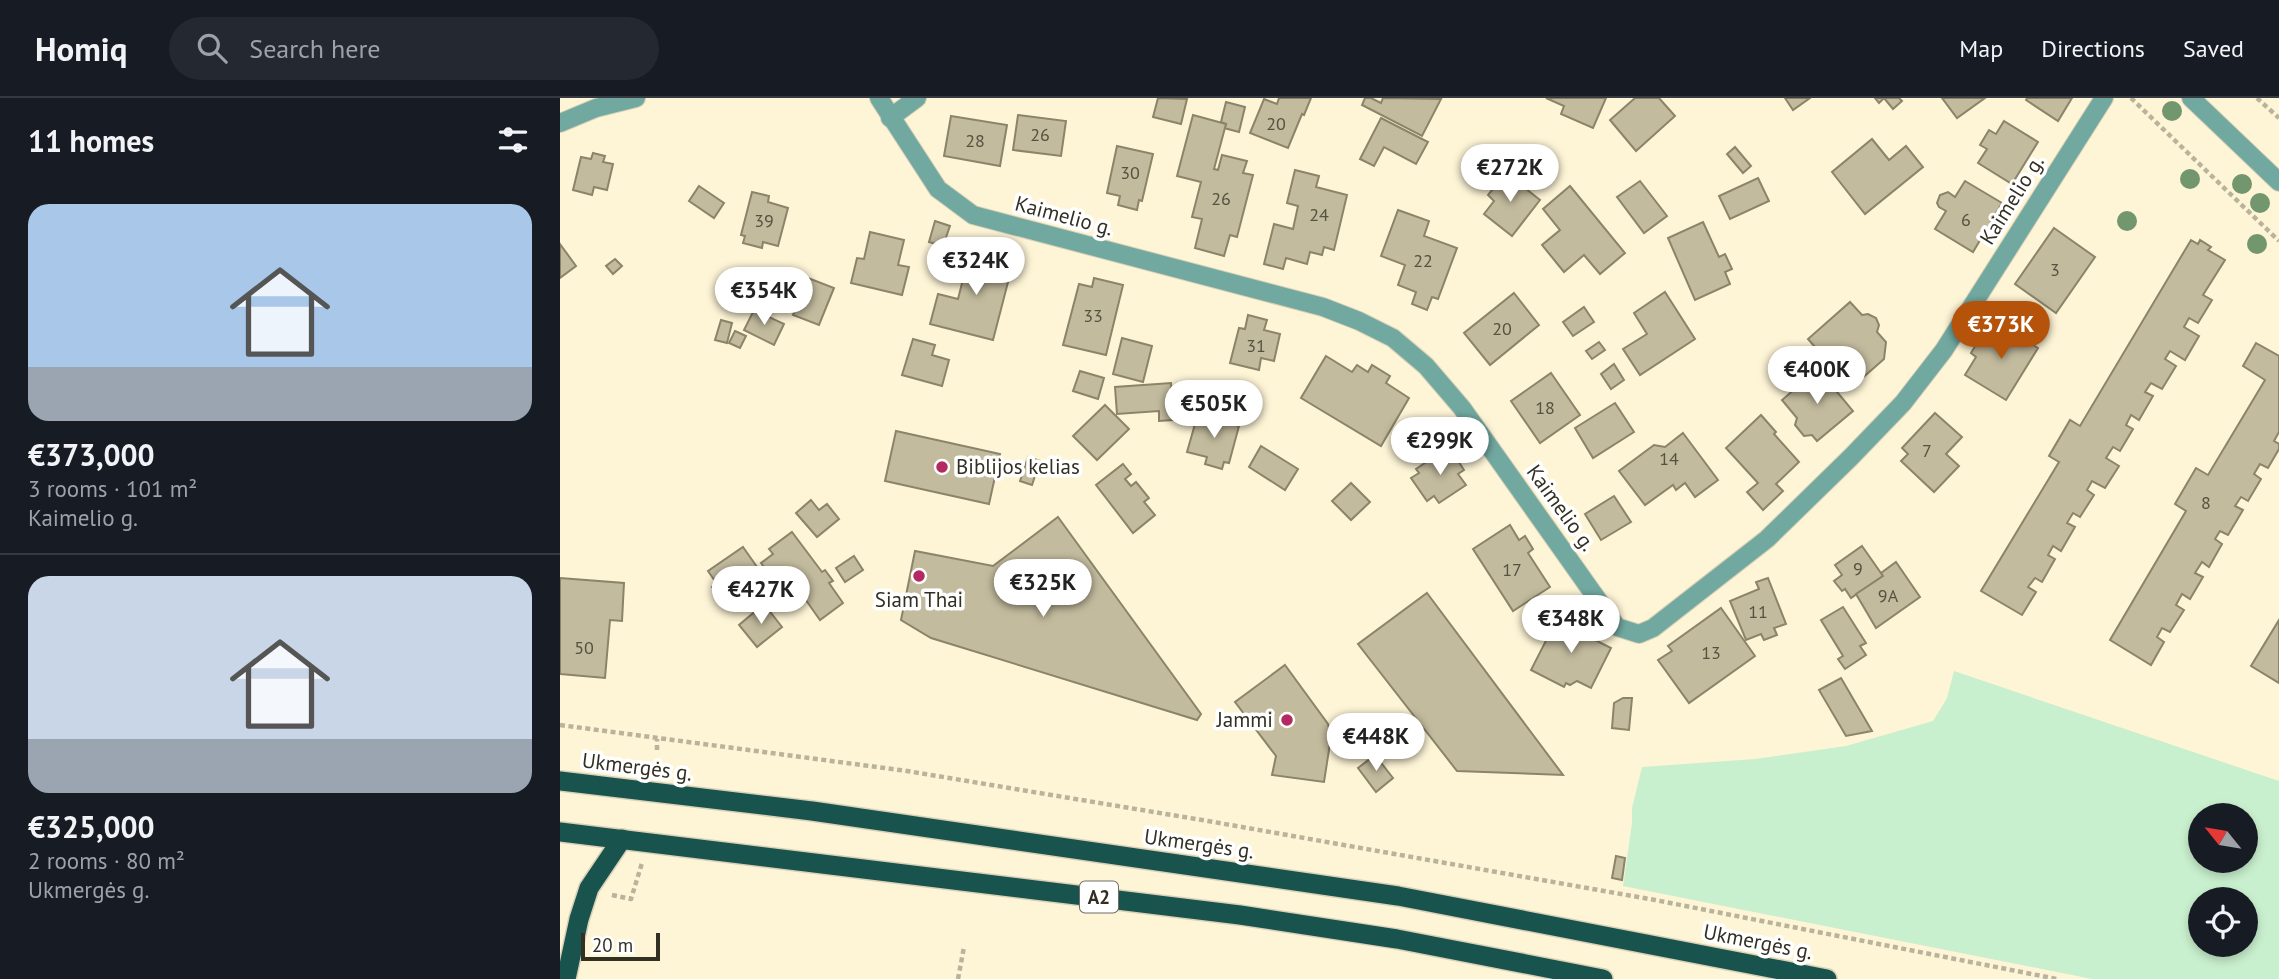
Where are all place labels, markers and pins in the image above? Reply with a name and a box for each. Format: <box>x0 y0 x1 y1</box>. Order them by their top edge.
pin: €272K <box>1461 144 1559 204</box>
pin: €324K <box>927 238 1025 297</box>
pin: €354K <box>715 268 813 327</box>
pin: €373K <box>1952 302 2050 361</box>
pin: €400K <box>1768 346 1866 406</box>
pin: €505K <box>1165 380 1263 440</box>
pin: €299K <box>1391 418 1489 477</box>
place label: Biblijos kelias <box>956 453 1080 480</box>
marker: Biblijos kelias <box>934 459 950 475</box>
pin: €325K <box>994 560 1092 619</box>
pin: €427K <box>712 566 810 626</box>
marker: Siam Thai <box>911 568 927 584</box>
place label: Siam Thai <box>875 586 963 613</box>
pin: €348K <box>1522 596 1620 655</box>
place label: Jammi <box>1216 706 1273 733</box>
marker: Jammi <box>1279 712 1295 728</box>
pin: €448K <box>1327 714 1425 773</box>

